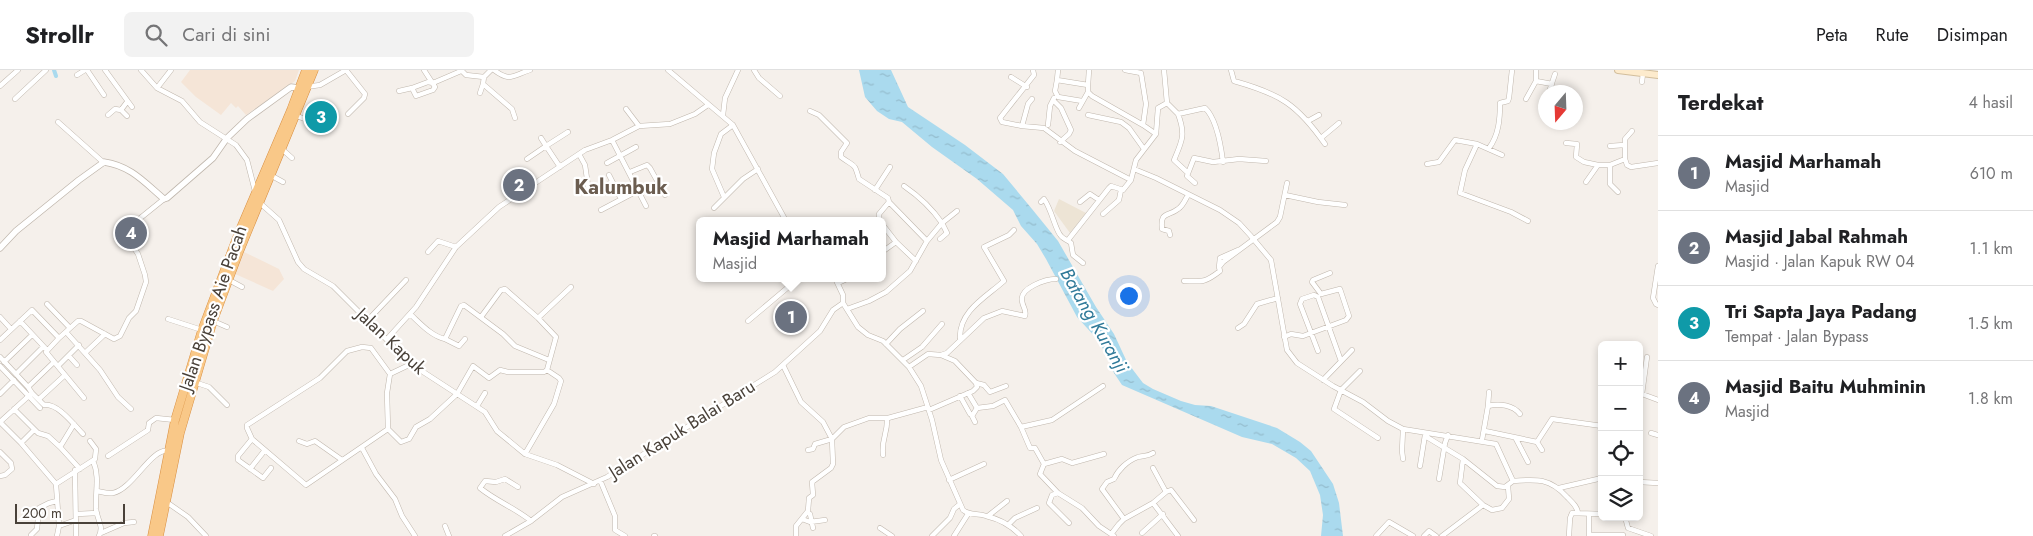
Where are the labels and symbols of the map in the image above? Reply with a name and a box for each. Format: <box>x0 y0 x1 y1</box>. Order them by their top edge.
north arrow <box>1538 85 1583 130</box>
pin: 3 <box>305 98 337 136</box>
pin: 2 <box>503 166 535 204</box>
district label: Kalumbuk <box>574 173 668 202</box>
pin: 4 <box>115 214 147 252</box>
street label: Jalan Bypass Aie Pacah <box>172 222 254 396</box>
water label: Batang Kuranji <box>1054 263 1136 379</box>
your location <box>1116 283 1142 309</box>
pin: 1 <box>775 298 807 336</box>
street label: Jalan Kapuk <box>349 300 432 380</box>
street label: Jalan Kapuk Balai Baru <box>602 373 760 486</box>
scale bar <box>15 501 125 524</box>

